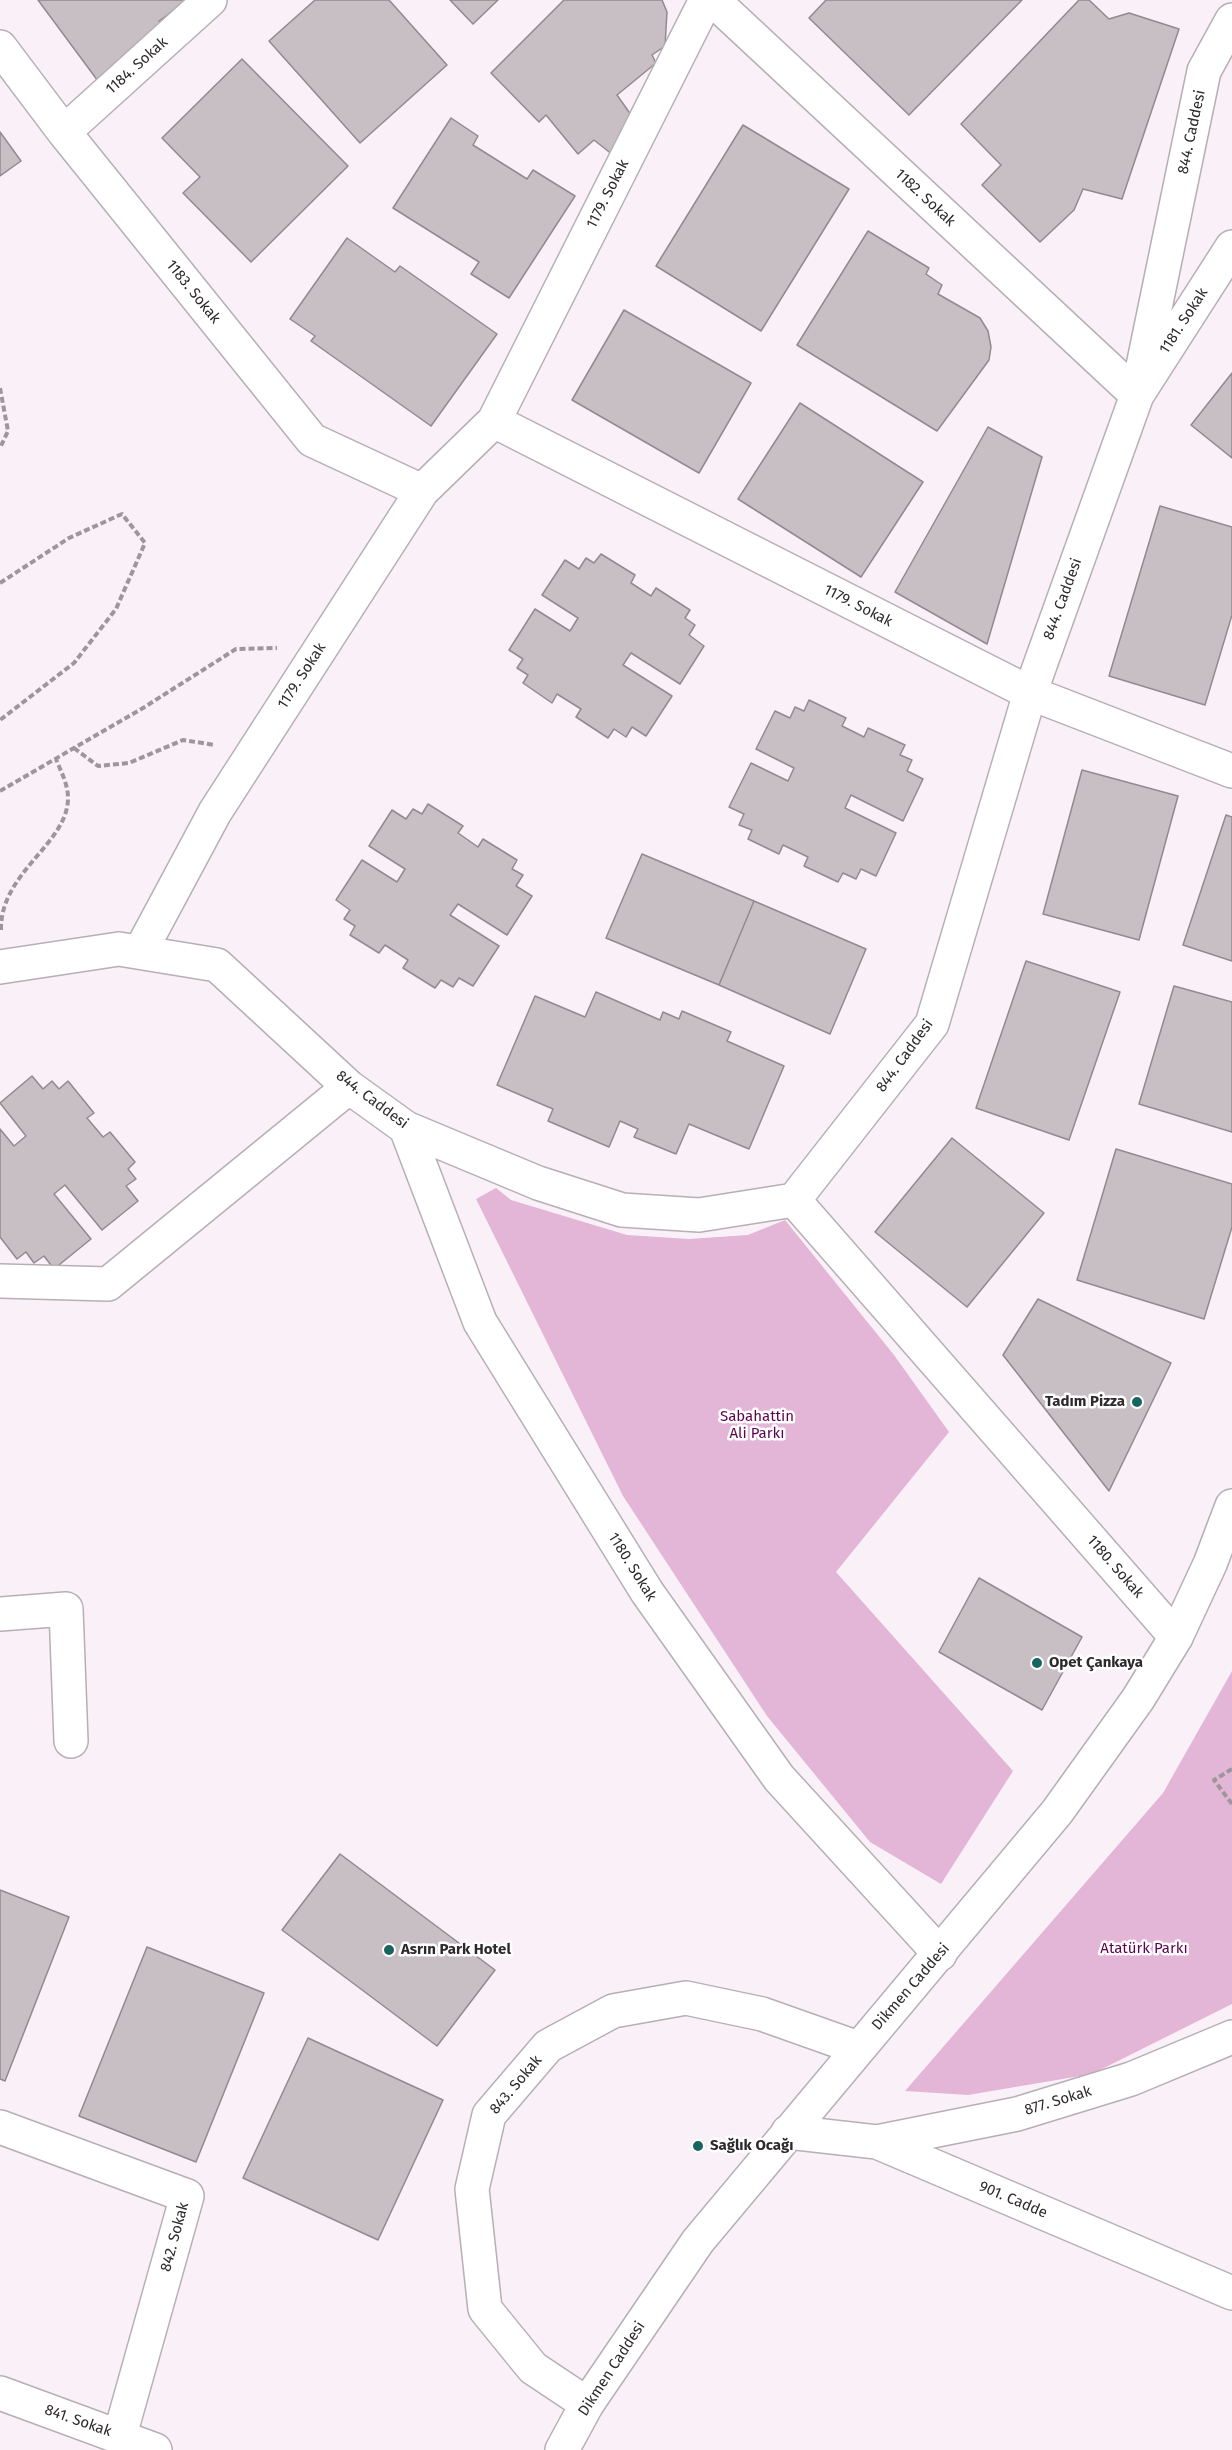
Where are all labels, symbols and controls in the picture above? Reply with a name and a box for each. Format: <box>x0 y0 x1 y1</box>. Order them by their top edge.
street label: 1184. Sokak <box>102 34 172 98</box>
street label: 844. Caddesi <box>1174 88 1210 176</box>
street label: 1179. Sokak <box>583 157 633 231</box>
street label: 1182. Sokak <box>891 165 959 231</box>
street label: 1183. Sokak <box>162 257 224 327</box>
street label: 1181. Sokak <box>1156 285 1212 357</box>
street label: 844. Caddesi <box>1040 556 1086 642</box>
street label: 1179. Sokak <box>821 581 895 631</box>
street label: 1179. Sokak <box>274 640 330 712</box>
street label: 844. Caddesi <box>873 1016 937 1096</box>
street label: 844. Caddesi <box>332 1067 412 1133</box>
place label: Tadım Pizza <box>1045 1393 1125 1411</box>
marker: Tadım Pizza <box>1130 1395 1144 1409</box>
park label: Sabahattin Ali Parkı <box>720 1408 794 1443</box>
street label: 1180. Sokak <box>604 1529 660 1605</box>
street label: 1180. Sokak <box>1083 1532 1147 1602</box>
place label: Opet Çankaya <box>1049 1654 1143 1672</box>
marker: Opet Çankaya <box>1030 1656 1044 1670</box>
street label: Dikmen Caddesi <box>868 1940 954 2034</box>
park label: Atatürk Parkı <box>1100 1940 1188 1958</box>
place label: Asrın Park Hotel <box>401 1941 511 1959</box>
marker: Asrın Park Hotel <box>382 1943 396 1957</box>
street label: 843. Sokak <box>486 2052 546 2118</box>
street label: 877. Sokak <box>1022 2082 1094 2120</box>
place label: Sağlık Ocağı <box>710 2137 793 2155</box>
marker: Sağlık Ocağı <box>691 2139 705 2153</box>
street label: 901. Cadde <box>976 2178 1050 2222</box>
street label: 842. Sokak <box>157 2200 193 2274</box>
street label: Dikmen Caddesi <box>575 2318 649 2420</box>
street label: 841. Sokak <box>42 2401 114 2441</box>

